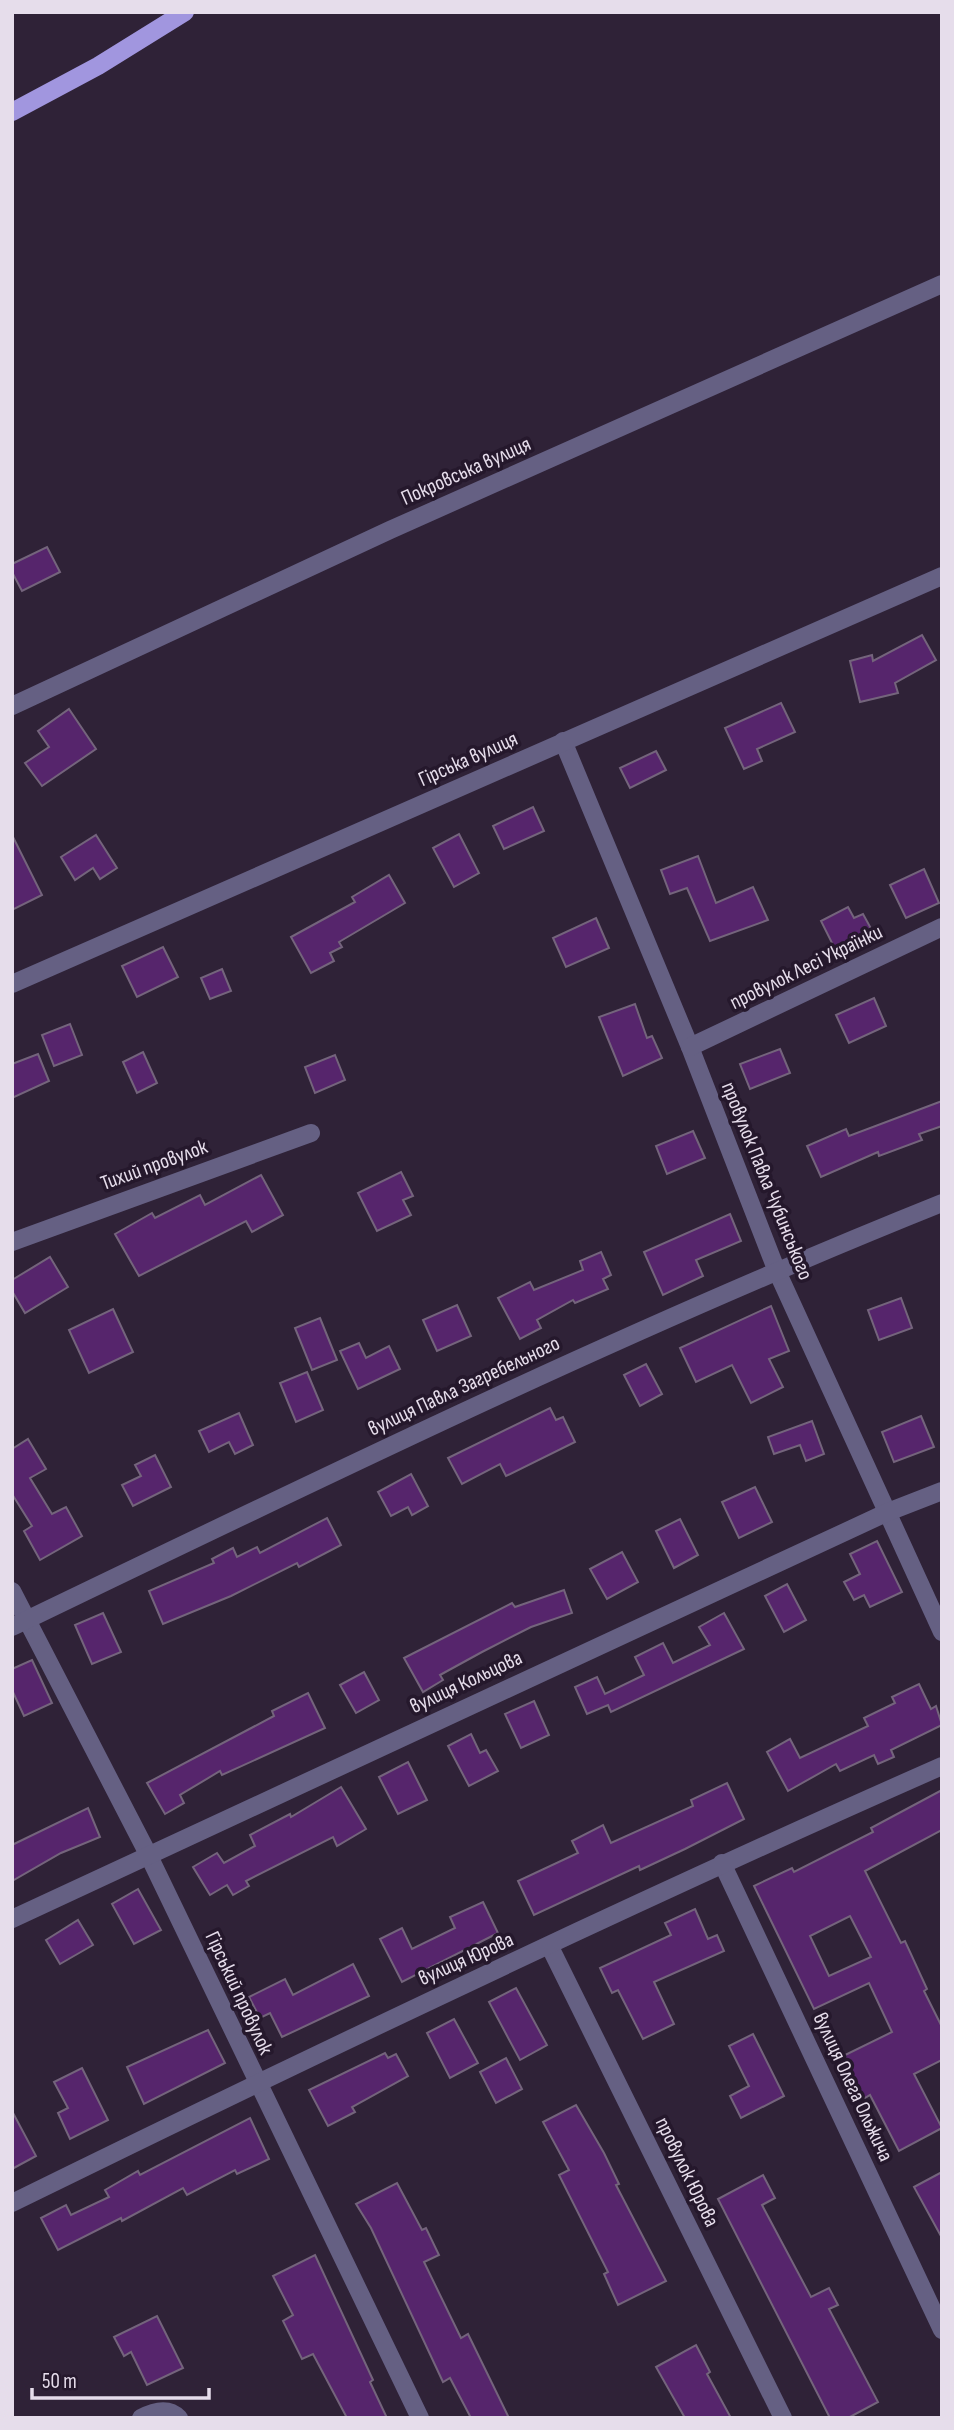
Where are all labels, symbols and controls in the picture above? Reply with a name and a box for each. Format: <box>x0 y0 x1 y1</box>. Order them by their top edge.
street label: Покровська вулиця <box>397 431 535 511</box>
street label: Гірська вулиця <box>414 726 522 792</box>
street label: провулок Лесі Українки <box>726 919 886 1015</box>
street label: провулок Павла Чубинського <box>716 1078 818 1284</box>
street label: Тихий провулок <box>97 1134 211 1196</box>
street label: вулиця Павла Загребельного <box>364 1331 564 1441</box>
street label: вулиця Кольцова <box>406 1645 526 1719</box>
street label: Гірський провулок <box>200 1927 278 2059</box>
street label: вулиця Юрова <box>415 1927 517 1991</box>
street label: вулиця Олега Ольжича <box>808 2009 898 2165</box>
street label: провулок Юрова <box>650 2113 724 2231</box>
scale bar <box>32 2356 208 2400</box>
text: 50 m <box>42 2369 77 2394</box>

